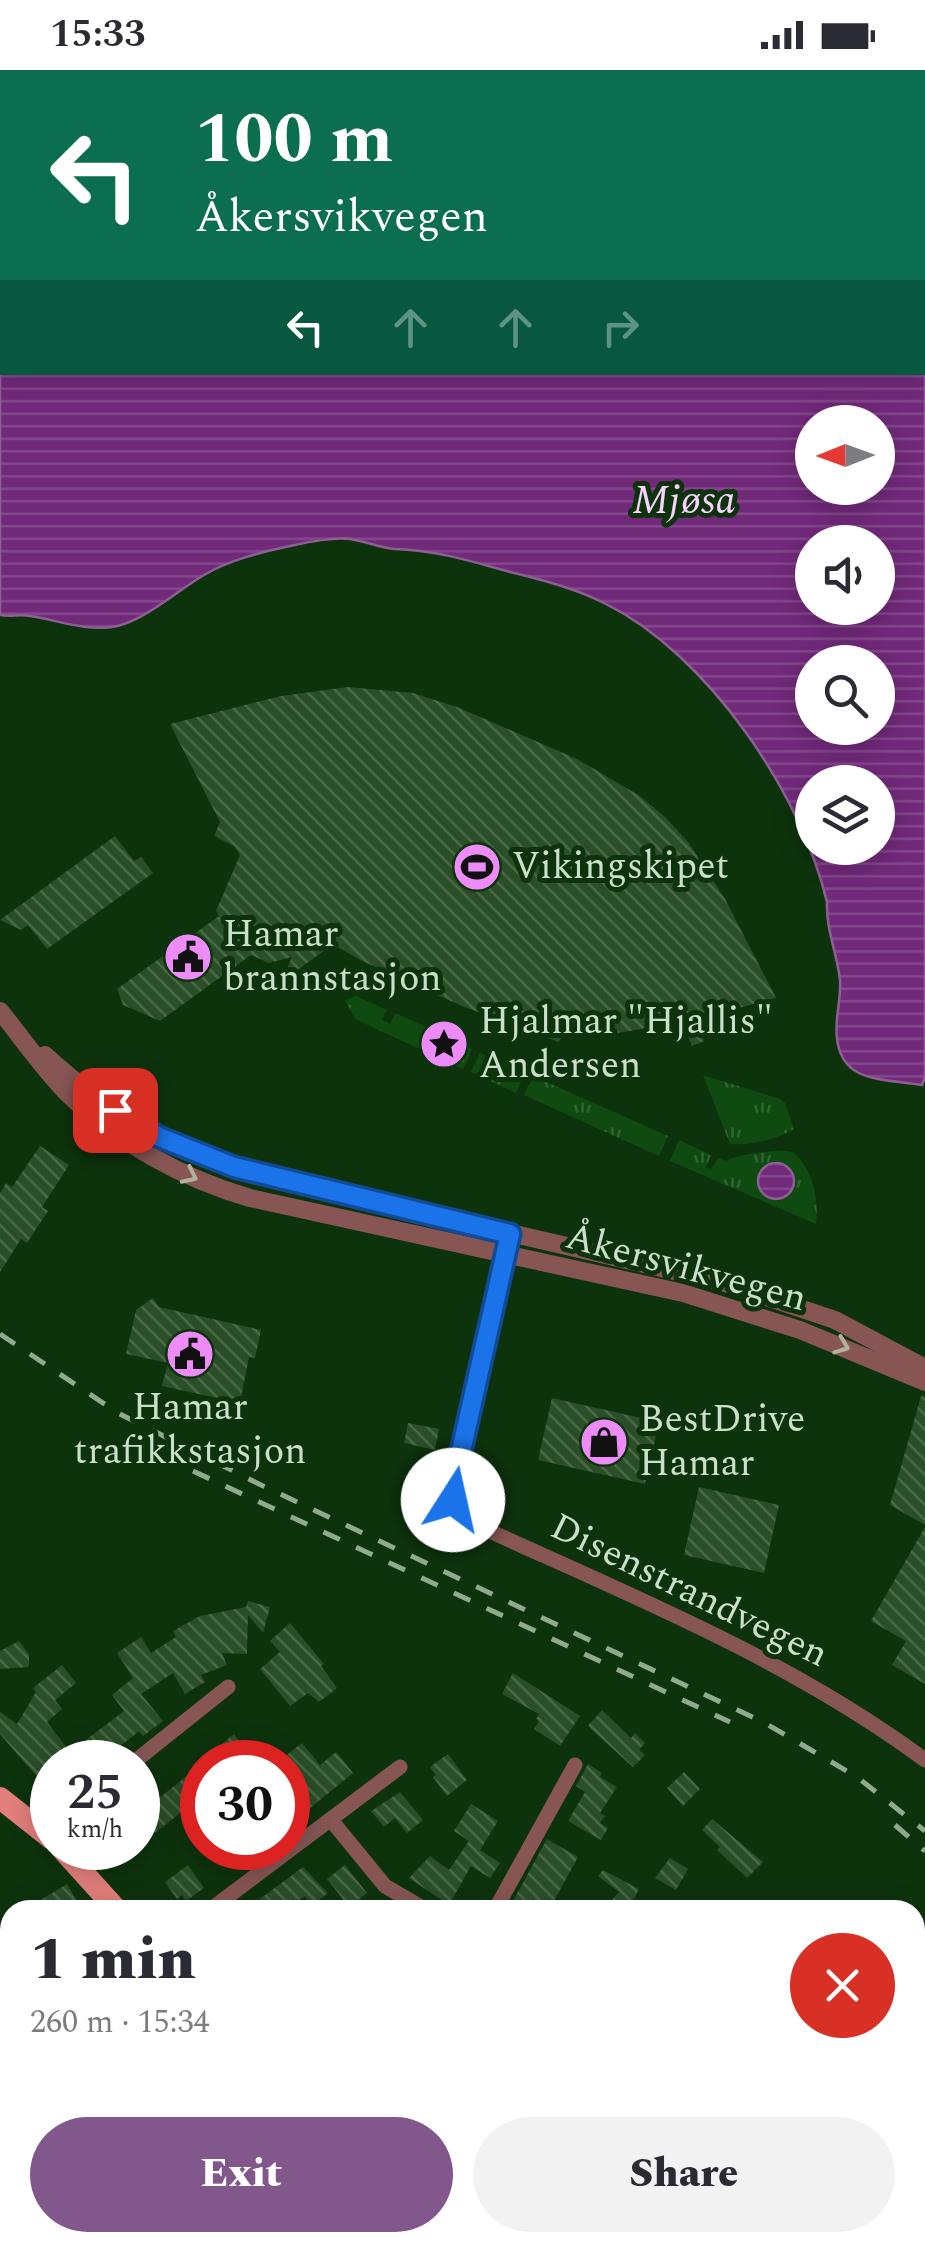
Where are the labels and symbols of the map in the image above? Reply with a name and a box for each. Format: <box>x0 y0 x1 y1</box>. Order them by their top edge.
north arrow <box>795 405 895 505</box>
water label: Mjøsa <box>632 471 736 532</box>
place label: Vikingskipet <box>512 838 729 896</box>
sports icon: Vikingskipet <box>451 841 503 893</box>
place label: Hamar brannstasjon <box>223 906 442 1008</box>
public building icon: Hamar brannstasjon <box>162 931 214 983</box>
place label: Hjalmar "Hjallis" Andersen <box>479 993 773 1095</box>
place icon: Hjalmar "Hjallis" Andersen <box>418 1018 470 1070</box>
pin <box>73 1068 158 1153</box>
one-way arrow <box>180 1164 198 1184</box>
street label: Åkersvikvegen <box>559 1208 813 1328</box>
public building icon: Hamar trafikkstasjon <box>164 1328 216 1380</box>
one-way arrow <box>833 1334 850 1355</box>
place label: Hamar trafikkstasjon <box>74 1379 306 1481</box>
place label: BestDrive Hamar <box>639 1391 805 1493</box>
shop icon: BestDrive Hamar <box>578 1416 630 1468</box>
position arrow <box>401 1448 505 1552</box>
street label: Disenstrandvegen <box>540 1499 838 1683</box>
speed limit sign: 30 <box>180 1740 310 1870</box>

